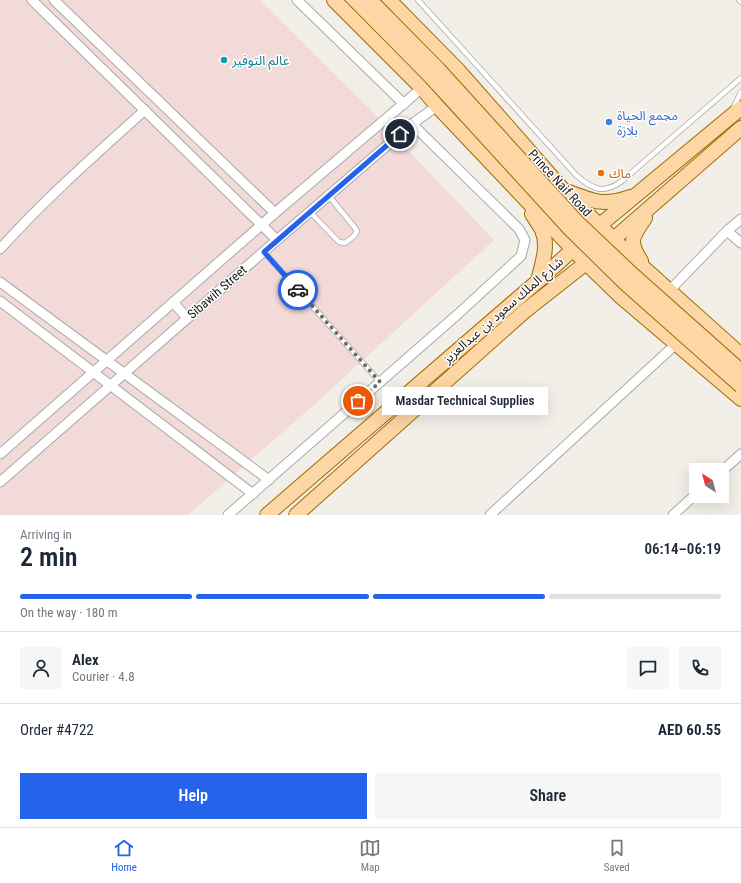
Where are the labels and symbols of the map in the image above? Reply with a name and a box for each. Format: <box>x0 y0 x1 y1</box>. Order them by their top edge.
place label: عالم التوفير <box>231 53 290 71</box>
marker: عالم التوفير <box>219 55 229 65</box>
place label: مجمع الحياة بلازة <box>617 108 678 138</box>
pin <box>383 117 417 151</box>
marker: مجمع الحياة بلازة <box>604 117 614 127</box>
street label: Prince Naif Road <box>525 146 595 220</box>
place label: ماك <box>609 166 631 181</box>
marker: ماك <box>596 168 606 178</box>
street label: شارع الملك سعود بن عبدالعزيز <box>439 254 568 369</box>
street label: Sibawih Street <box>184 262 250 322</box>
courier <box>278 270 318 310</box>
pin <box>341 384 375 418</box>
callout: Masdar Technical Supplies <box>382 387 548 415</box>
north arrow <box>689 463 729 503</box>

